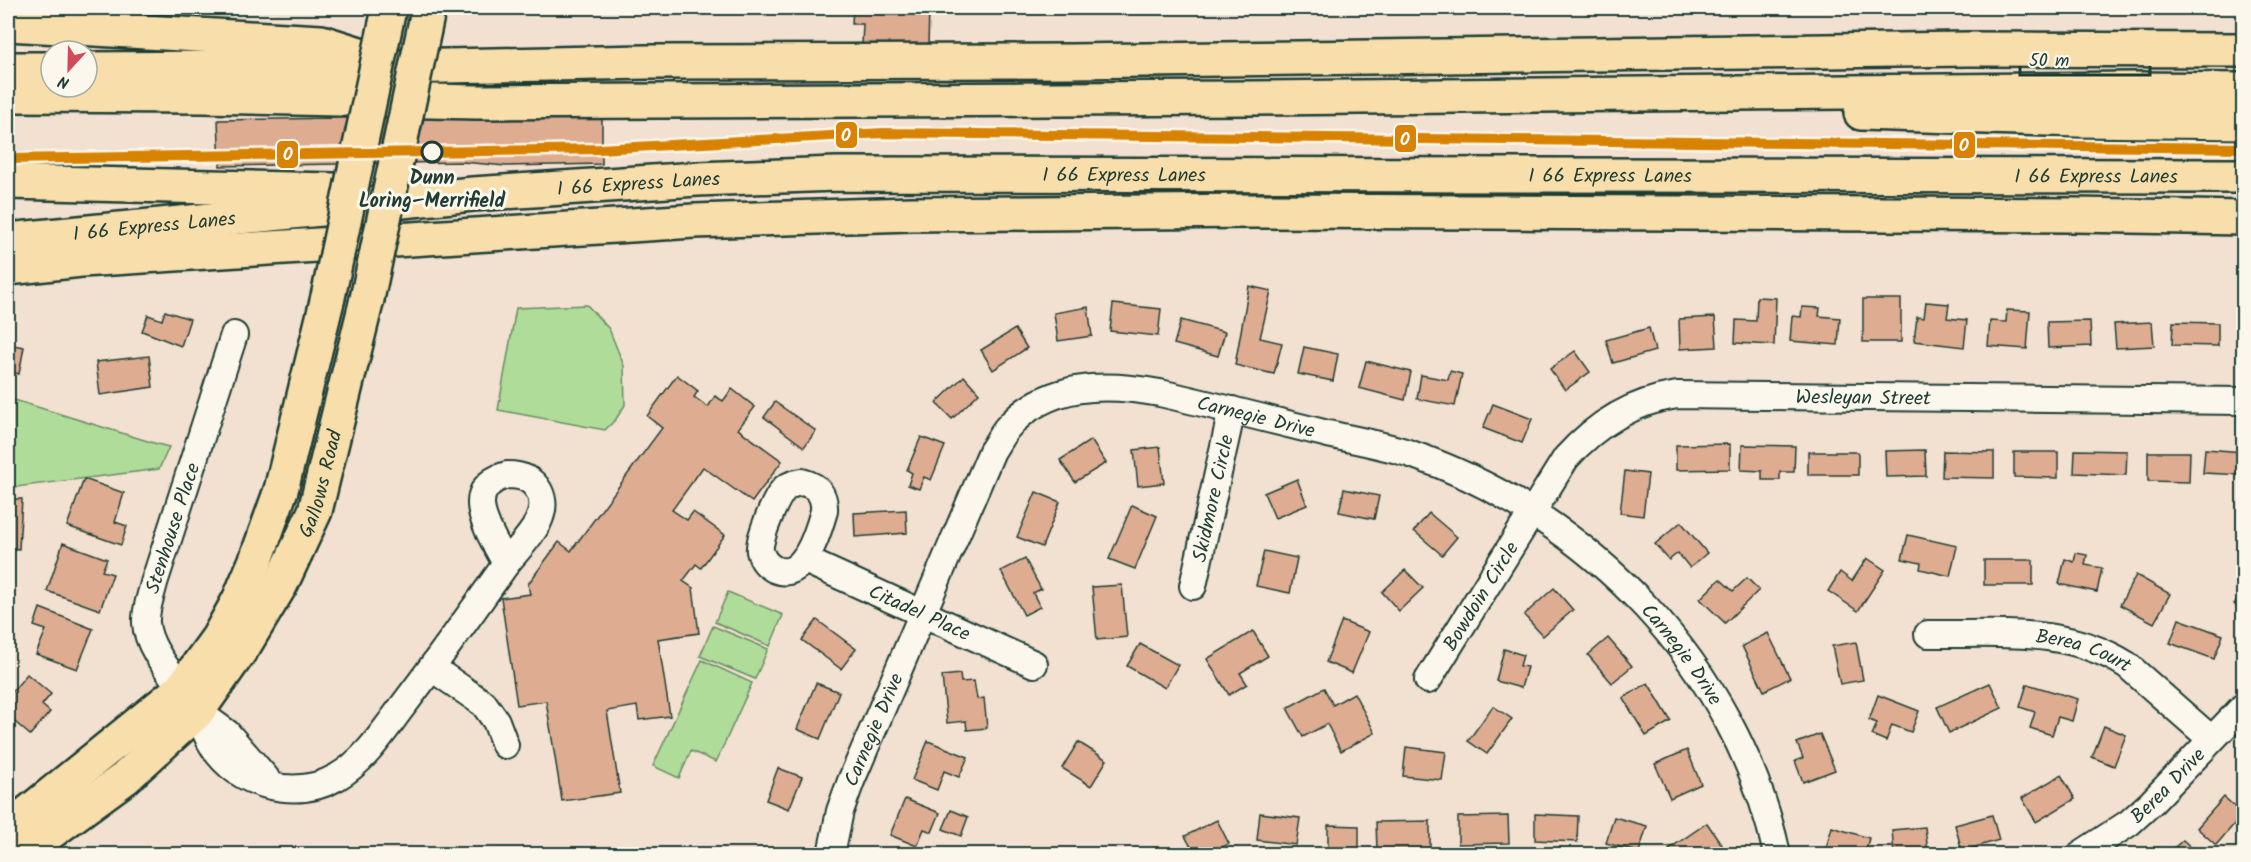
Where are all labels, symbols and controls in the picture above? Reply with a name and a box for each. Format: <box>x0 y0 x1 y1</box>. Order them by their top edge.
north arrow <box>39 39 99 99</box>
scale bar <box>2020 39 2150 77</box>
text: 50 m <box>2029 47 2069 76</box>
text: N <box>55 68 73 95</box>
line badge: O <box>835 121 858 149</box>
text: O <box>841 124 851 149</box>
line badge: O <box>1394 124 1417 153</box>
text: O <box>1400 128 1410 153</box>
line badge: O <box>1953 131 1976 159</box>
text: O <box>1959 134 1969 159</box>
line badge: O <box>276 140 299 169</box>
marker: Dunn Loring–Merrifield <box>421 141 443 163</box>
text: O <box>283 143 293 168</box>
street label: I 66 Express Lanes <box>1042 160 1206 193</box>
street label: I 66 Express Lanes <box>1528 161 1692 193</box>
street label: I 66 Express Lanes <box>2014 162 2178 194</box>
place label: Dunn Loring–Merrifield <box>359 163 506 218</box>
street label: I 66 Express Lanes <box>556 164 721 206</box>
street label: I 66 Express Lanes <box>72 203 238 251</box>
street label: Wesleyan Street <box>1795 382 1931 416</box>
street label: Carnegie Drive <box>1193 388 1318 448</box>
street label: Gallows Road <box>291 426 353 544</box>
street label: Skidmore Circle <box>1185 432 1244 565</box>
street label: Stenhouse Place <box>138 459 210 598</box>
street label: Bowdoin Circle <box>1436 536 1528 658</box>
street label: Citadel Place <box>863 577 975 651</box>
street label: Carnegie Drive <box>1632 597 1730 712</box>
street label: Berea Court <box>2034 622 2138 682</box>
street label: Carnegie Drive <box>836 668 913 792</box>
street label: Berea Drive <box>2124 741 2214 833</box>

